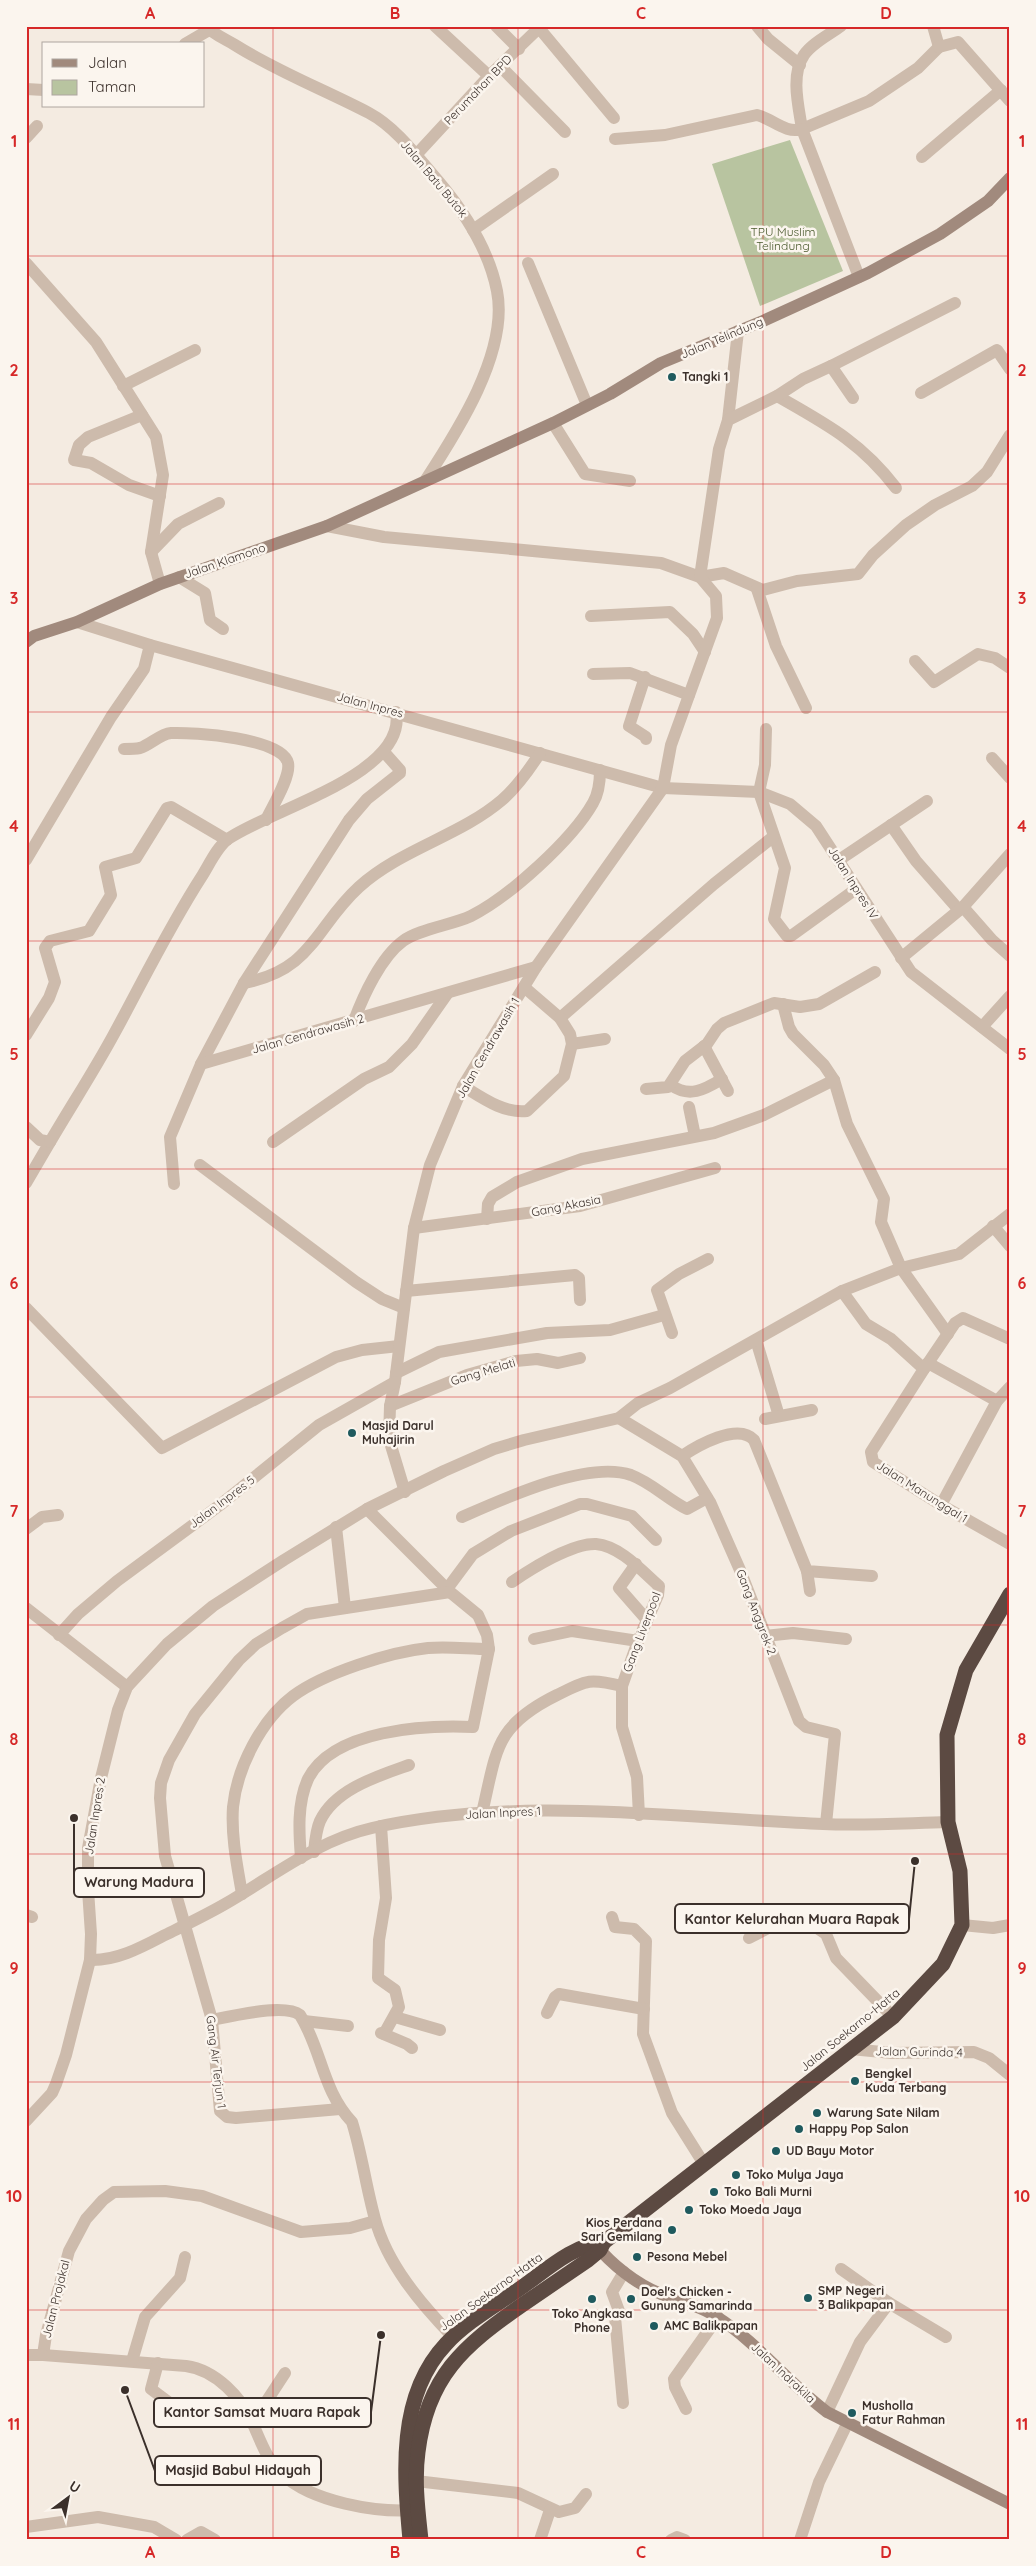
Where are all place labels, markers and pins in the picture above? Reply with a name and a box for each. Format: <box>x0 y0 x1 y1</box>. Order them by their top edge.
place label: Tangki 1 <box>682 369 728 384</box>
marker: Tangki 1 <box>666 371 678 383</box>
place label: Masjid Darul Muhajirin <box>362 1418 434 1447</box>
marker: Masjid Darul Muhajirin <box>346 1427 358 1439</box>
callout: Warung Madura <box>74 1868 204 1897</box>
callout: Kantor Kelurahan Muara Rapak <box>675 1904 909 1933</box>
place label: Bengkel Kuda Terbang <box>865 2066 946 2095</box>
marker: Bengkel Kuda Terbang <box>849 2075 861 2087</box>
place label: Warung Sate Nilam <box>827 2105 940 2120</box>
marker: Warung Sate Nilam <box>811 2107 823 2119</box>
place label: Happy Pop Salon <box>809 2121 909 2136</box>
marker: Happy Pop Salon <box>793 2123 805 2135</box>
place label: UD Bayu Motor <box>786 2143 874 2158</box>
marker: UD Bayu Motor <box>770 2145 782 2157</box>
place label: Toko Mulya Jaya <box>746 2167 844 2182</box>
marker: Toko Mulya Jaya <box>730 2169 742 2181</box>
place label: Toko Bali Murni <box>724 2184 812 2199</box>
marker: Toko Bali Murni <box>708 2186 720 2198</box>
place label: Toko Moeda Jaya <box>699 2202 802 2217</box>
marker: Toko Moeda Jaya <box>683 2204 695 2216</box>
place label: Kios Perdana Sari Gemilang <box>581 2215 662 2244</box>
marker: Kios Perdana Sari Gemilang <box>666 2224 678 2236</box>
place label: Pesona Mebel <box>647 2249 727 2264</box>
marker: Pesona Mebel <box>631 2251 643 2263</box>
place label: SMP Negeri 3 Balikpapan <box>818 2283 893 2312</box>
place label: Doel's Chicken - Gunung Samarinda <box>641 2284 752 2313</box>
marker: SMP Negeri 3 Balikpapan <box>802 2292 814 2304</box>
marker: Toko Angkasa Phone <box>586 2293 598 2305</box>
marker: Doel's Chicken - Gunung Samarinda <box>625 2293 637 2305</box>
place label: Toko Angkasa Phone <box>551 2306 633 2335</box>
place label: AMC Balikpapan <box>664 2318 758 2333</box>
marker: AMC Balikpapan <box>648 2320 660 2332</box>
callout: Kantor Samsat Muara Rapak <box>154 2398 371 2427</box>
place label: Musholla Fatur Rahman <box>862 2398 945 2427</box>
marker: Musholla Fatur Rahman <box>846 2407 858 2419</box>
callout: Masjid Babul Hidayah <box>155 2456 321 2485</box>

